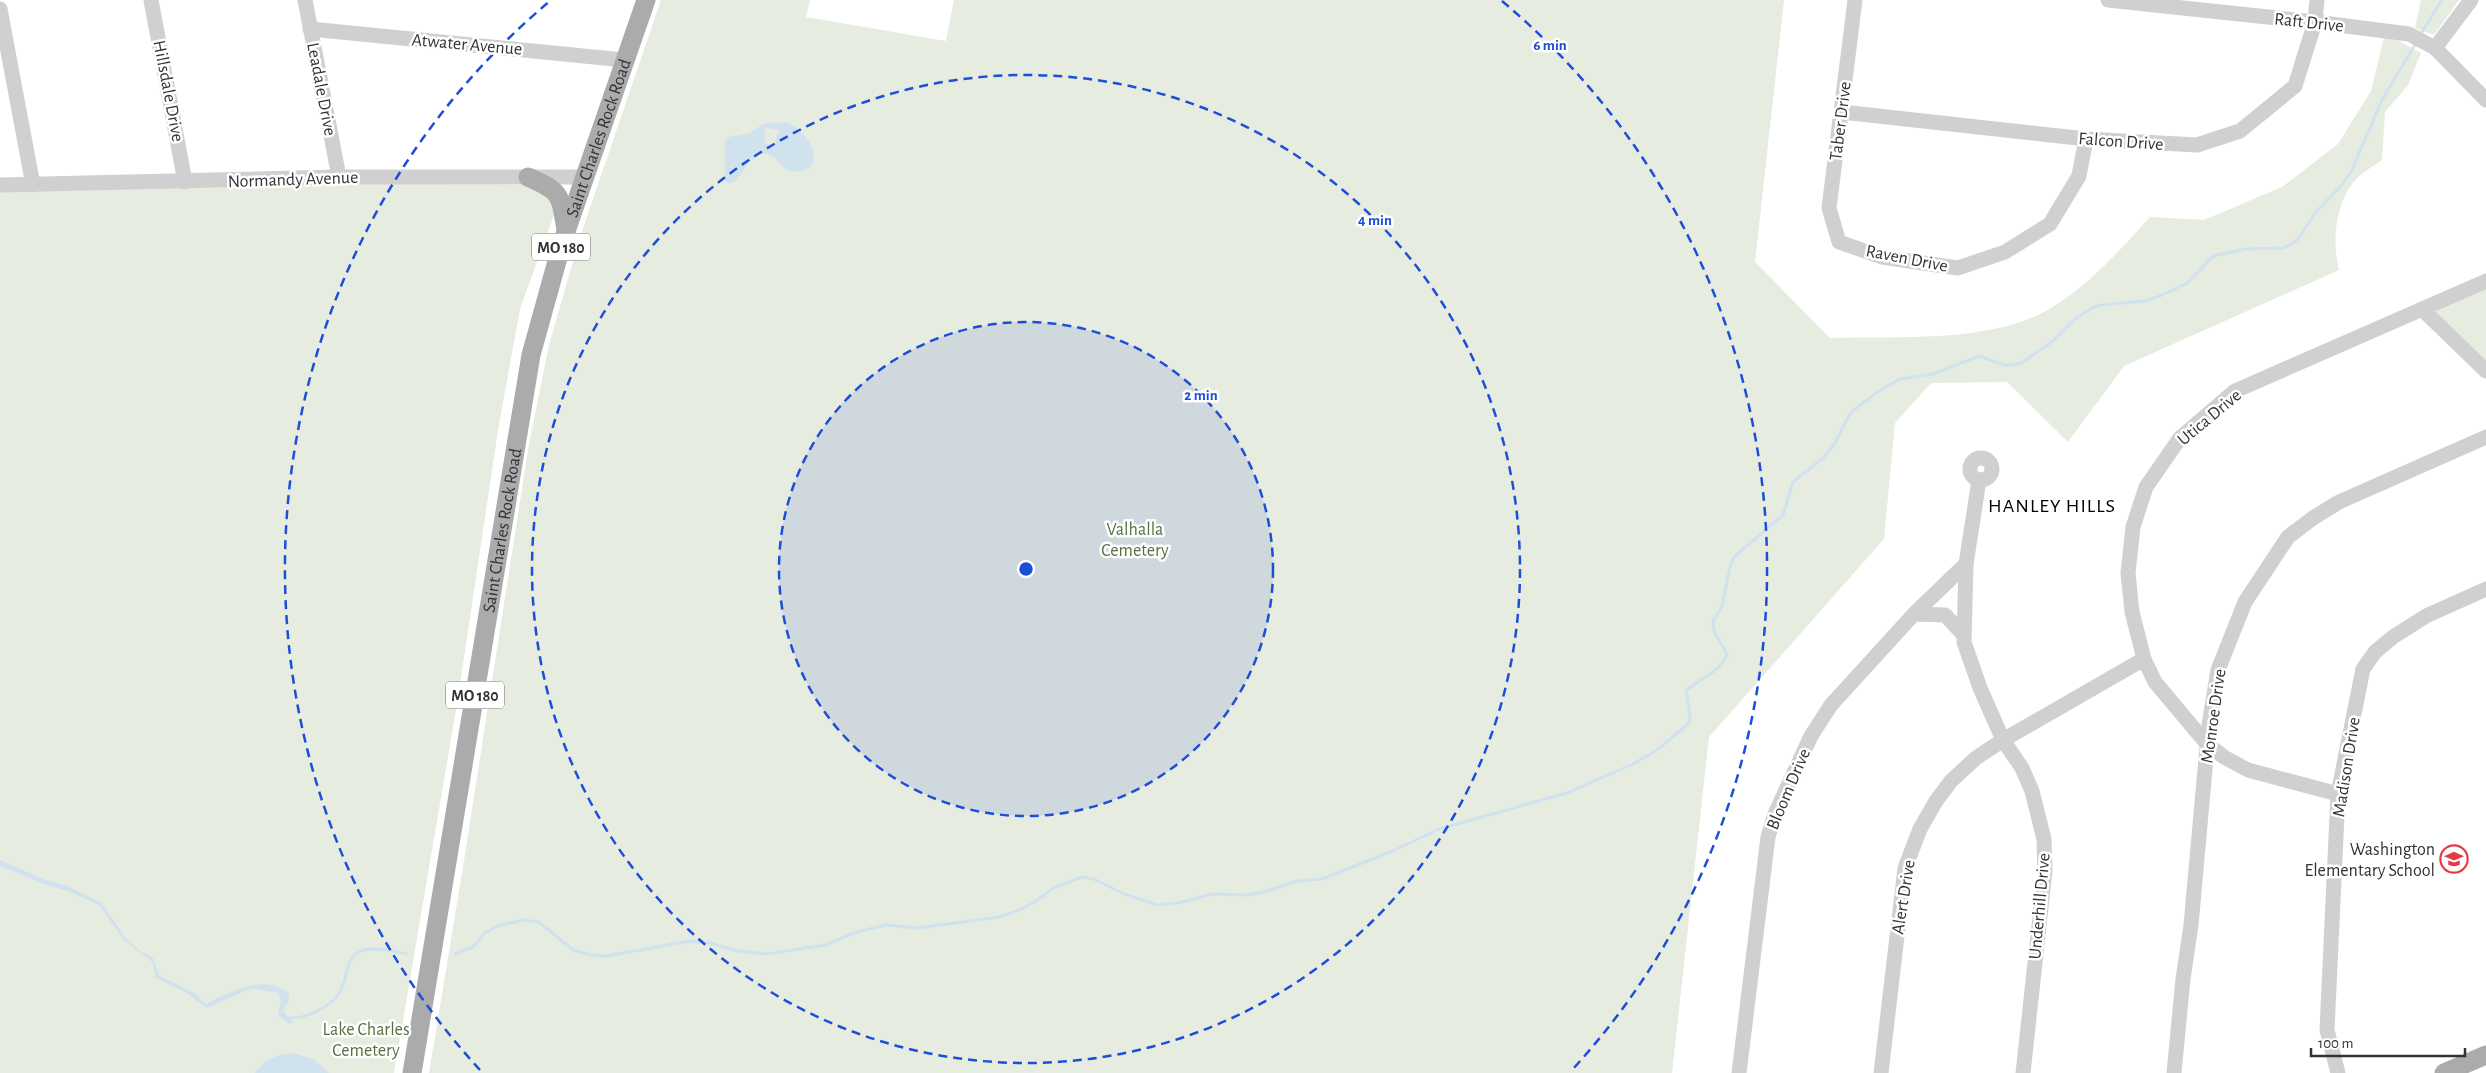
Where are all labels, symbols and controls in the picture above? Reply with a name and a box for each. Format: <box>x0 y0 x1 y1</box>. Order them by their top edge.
street label: Raft Drive <box>2273 10 2344 36</box>
street label: Atwater Avenue <box>411 31 523 59</box>
text: 6 min <box>1533 38 1567 53</box>
street label: Hillsdale Drive <box>149 39 187 143</box>
street label: Leadale Drive <box>303 41 339 137</box>
street label: Saint Charles Rock Road <box>564 57 635 220</box>
street label: Taber Drive <box>1827 80 1855 162</box>
street label: Falcon Drive <box>2078 130 2164 154</box>
street label: Normandy Avenue <box>227 169 359 191</box>
text: 4 min <box>1358 213 1392 228</box>
road number: MO 180 <box>532 233 590 260</box>
street label: Raven Drive <box>1864 242 1949 276</box>
street label: Utica Drive <box>2174 386 2245 449</box>
text: 2 min <box>1184 388 1218 403</box>
street label: Saint Charles Rock Road <box>480 447 525 614</box>
district label: HANLEY HILLS <box>1988 496 2116 516</box>
park label: Valhalla Cemetery <box>1101 521 1169 560</box>
centre of rings <box>1017 560 1035 578</box>
street label: Monroe Drive <box>2198 668 2230 764</box>
road number: MO 180 <box>446 682 504 708</box>
street label: Madison Drive <box>2330 716 2364 818</box>
street label: Bloom Drive <box>1764 746 1814 833</box>
place label: Washington Elementary School <box>2305 841 2435 880</box>
school or university icon: Washington Elementary School <box>2439 844 2469 874</box>
street label: Underhill Drive <box>2026 852 2054 960</box>
street label: Alert Drive <box>1889 859 1919 936</box>
park label: Lake Charles Cemetery <box>322 1021 410 1060</box>
scale bar <box>2311 1026 2465 1058</box>
text: 100 m <box>2318 1036 2353 1051</box>

